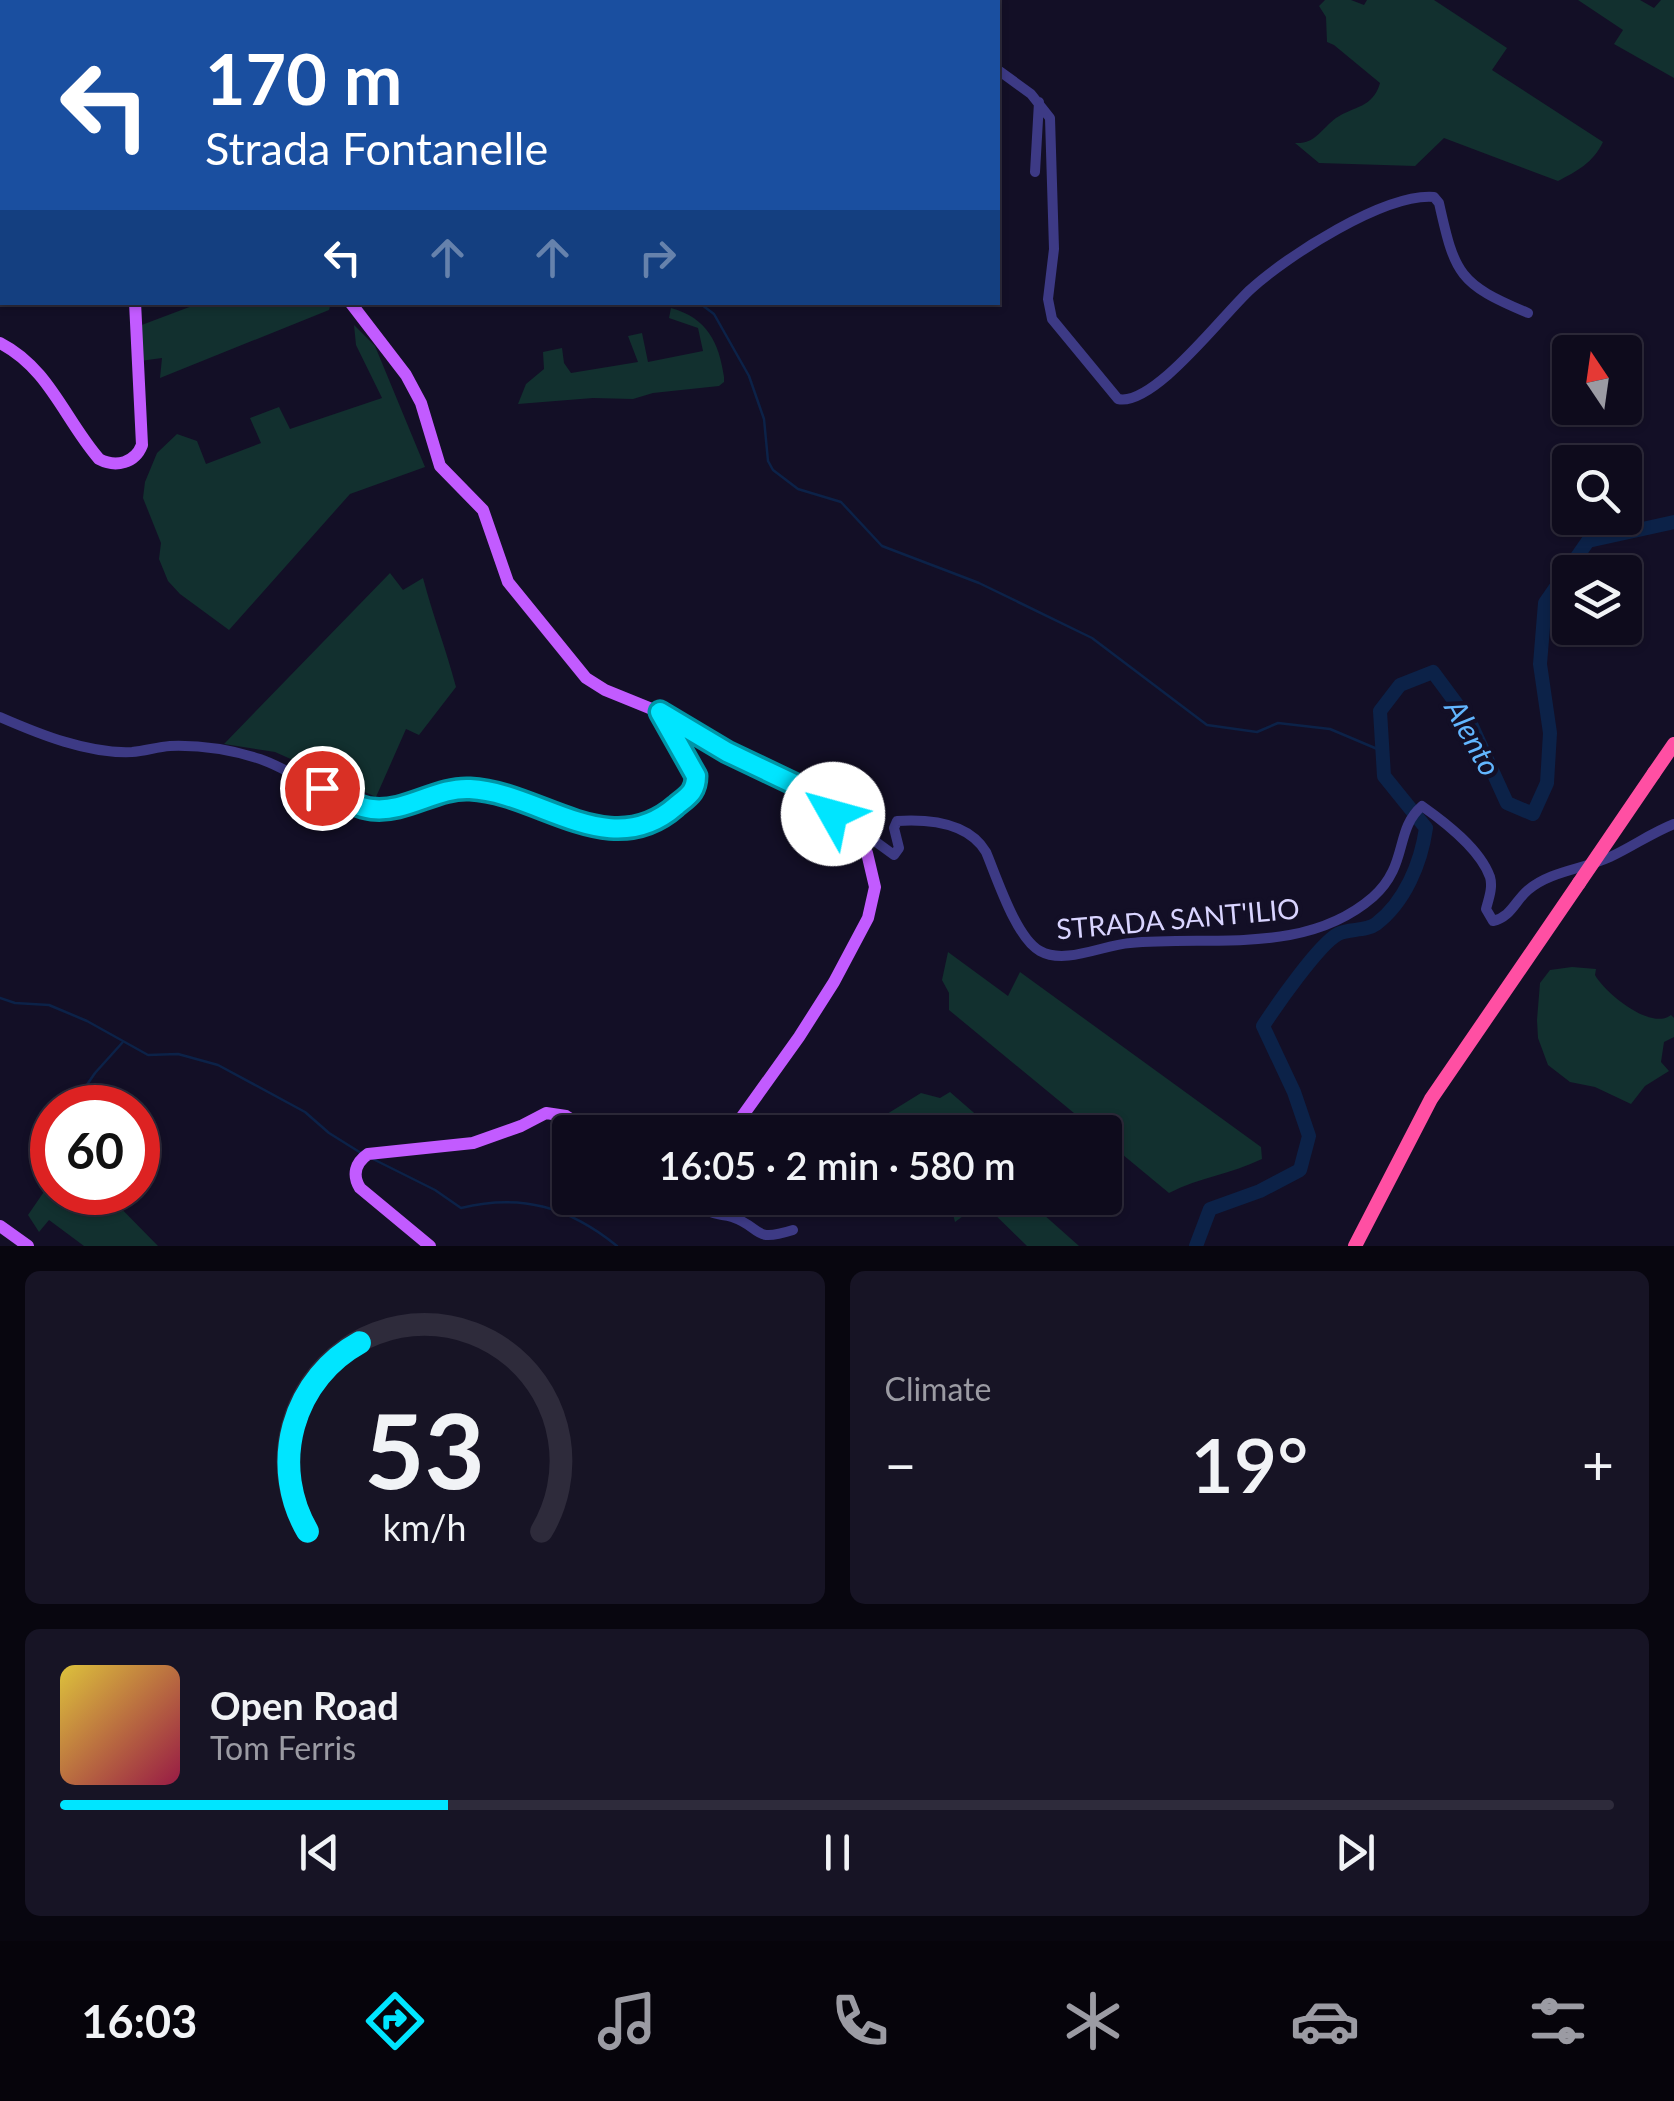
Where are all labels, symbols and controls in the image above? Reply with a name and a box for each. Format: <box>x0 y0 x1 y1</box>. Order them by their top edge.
text: 170 m <box>205 36 402 120</box>
icon: left <box>40 40 170 170</box>
text: Strada Fontanelle <box>205 121 548 175</box>
icon: left <box>315 230 370 285</box>
icon: ahead <box>420 230 475 285</box>
icon: ahead <box>525 230 580 285</box>
icon: right <box>630 230 685 285</box>
north arrow <box>1552 335 1642 425</box>
map controls <box>1552 335 1642 645</box>
button: search <box>1552 445 1642 535</box>
button: layers <box>1552 555 1642 645</box>
water label: Alento <box>1438 692 1509 781</box>
pin <box>280 746 365 831</box>
icon: arrive <box>295 761 350 816</box>
position arrow <box>781 762 885 866</box>
street label: STRADA SANT'ILIO <box>1055 890 1301 946</box>
speed limit sign: 60 <box>30 1085 160 1215</box>
text: 16:05 · 2 min · 580 m <box>659 1142 1015 1188</box>
text: Climate <box>885 1369 991 1408</box>
text: 53 <box>364 1386 485 1511</box>
text: 19° <box>1190 1419 1308 1509</box>
text: − <box>885 1431 916 1497</box>
text: + <box>1582 1431 1614 1497</box>
text: km/h <box>383 1506 467 1549</box>
text: Open Road <box>210 1682 399 1728</box>
text: Tom Ferris <box>210 1728 356 1767</box>
icon: previous <box>292 1825 347 1880</box>
icon: pause <box>810 1825 865 1880</box>
icon: next <box>1328 1825 1383 1880</box>
icon: directions <box>360 1986 430 2056</box>
icon: music <box>592 1986 662 2056</box>
icon: phone <box>825 1986 895 2056</box>
icon: climate <box>1058 1986 1128 2056</box>
icon: car <box>1290 1986 1360 2056</box>
icon: filters <box>1523 1986 1593 2056</box>
text: 16:03 <box>81 1994 197 2048</box>

